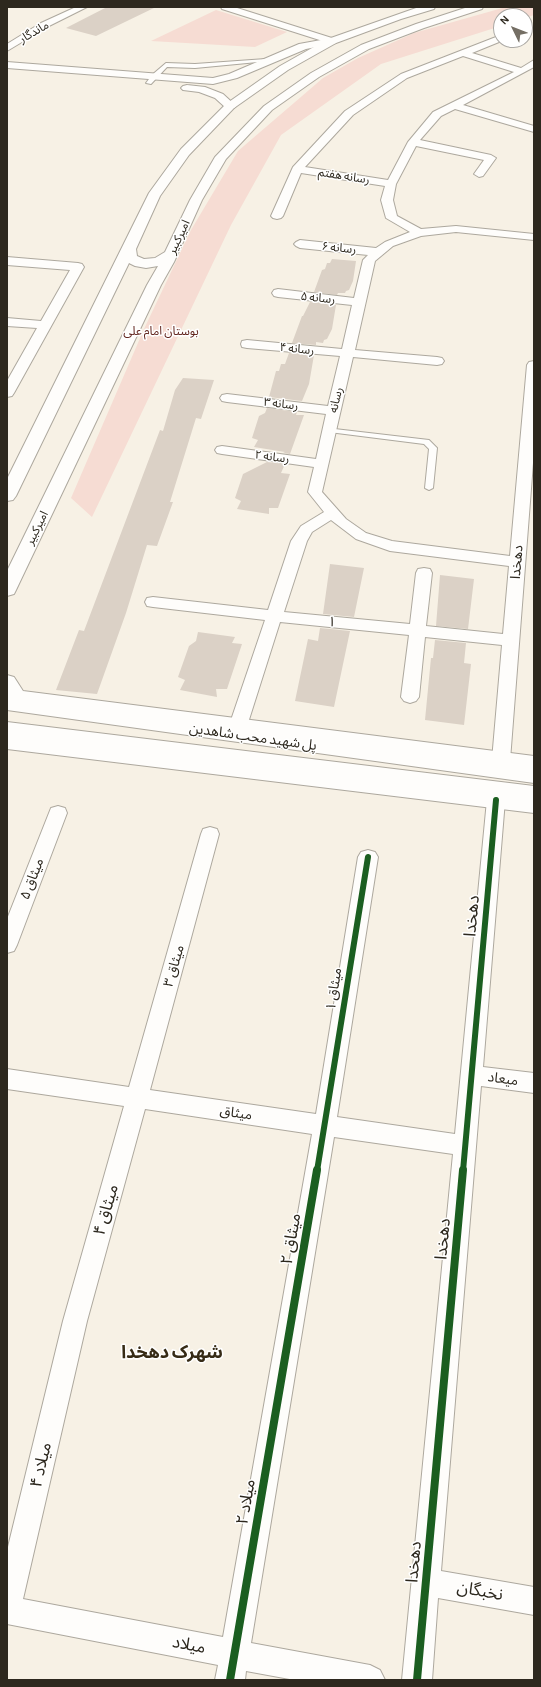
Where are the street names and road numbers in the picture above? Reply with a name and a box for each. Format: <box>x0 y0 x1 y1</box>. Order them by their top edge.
street label: ماندگار <box>16 18 52 46</box>
street label: رسانه هفتم <box>317 165 371 187</box>
street label: امیرکبیر <box>165 218 193 256</box>
street label: رسانه ۶ <box>321 239 357 257</box>
street label: رسانه ۵ <box>300 289 336 307</box>
street label: رسانه ۴ <box>279 340 315 358</box>
street label: رسانه <box>326 386 346 414</box>
street label: رسانه ۳ <box>263 395 299 413</box>
street label: رسانه ۲ <box>254 447 290 467</box>
street label: امیرکبیر <box>23 509 51 547</box>
street label: دهخدا <box>507 544 527 580</box>
street label: ۱ <box>327 613 337 631</box>
street label: پل شهید محب شاهدین <box>188 720 318 754</box>
street label: میثاق ۵ <box>16 856 48 902</box>
street label: دهخدا <box>460 894 484 938</box>
street label: میثاق ۳ <box>160 943 188 989</box>
street label: میثاق ۱ <box>322 966 346 1012</box>
street label: میعاد <box>487 1069 519 1089</box>
street label: میثاق <box>219 1102 253 1124</box>
street label: میثاق ۴ <box>89 1182 123 1238</box>
street label: میثاق ۲ <box>276 1212 306 1266</box>
street label: دهخدا <box>431 1217 455 1261</box>
street label: میلاد ۴ <box>26 1440 56 1490</box>
street label: میلاد ۲ <box>232 1478 260 1526</box>
street label: دهخدا <box>402 1540 426 1584</box>
street label: نخبگان <box>455 1577 505 1605</box>
street label: میلاد <box>171 1632 207 1658</box>

